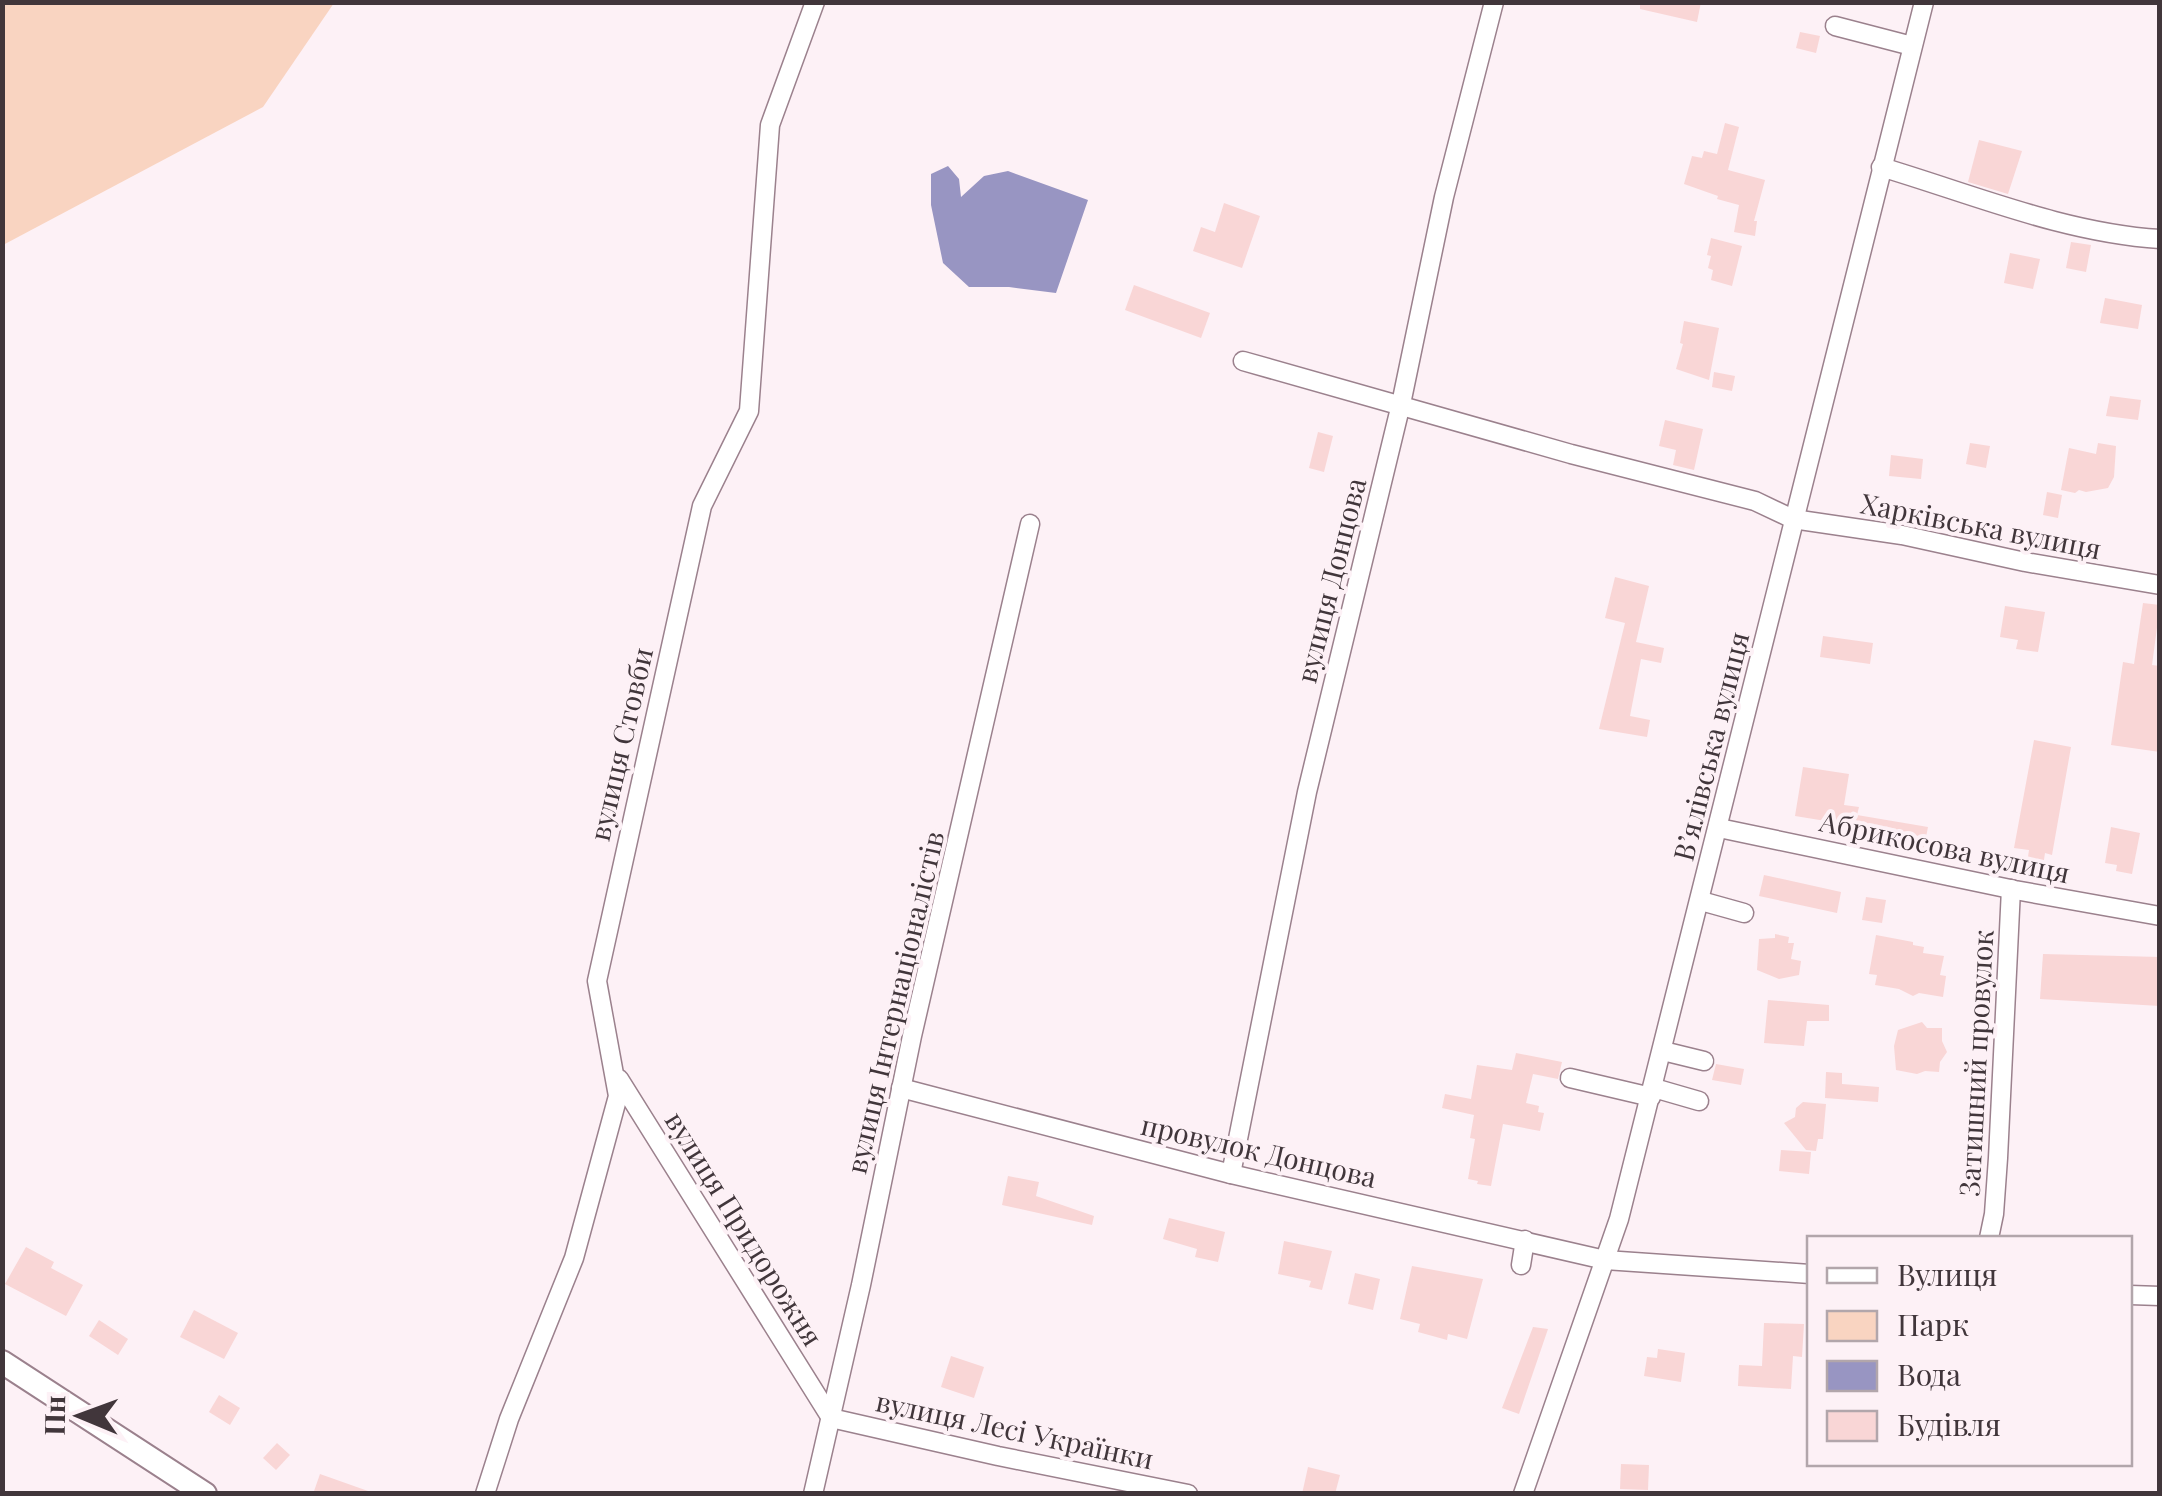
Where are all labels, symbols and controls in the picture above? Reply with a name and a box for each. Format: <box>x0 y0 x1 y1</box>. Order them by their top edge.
street label: вулиця Донцова <box>1287 474 1373 686</box>
street label: Харківська вулиця <box>1858 484 2104 566</box>
street label: В’ялівська вулиця <box>1664 628 1756 864</box>
street label: вулиця Стовби <box>580 644 660 844</box>
street label: Абрикосова вулиця <box>1816 801 2073 891</box>
street label: вулиця Інтернаціоналістів <box>837 827 951 1177</box>
street label: Затишний провулок <box>1950 929 2000 1197</box>
street label: вулиця Придорожня <box>658 1104 832 1352</box>
street label: провулок Донцова <box>1138 1105 1380 1195</box>
legend <box>1807 1236 2132 1466</box>
text: Вулиця <box>1897 1254 1997 1294</box>
text: Парк <box>1897 1304 1969 1344</box>
text: Вода <box>1897 1354 1961 1394</box>
north arrow <box>30 1366 130 1466</box>
street label: вулиця Лесі Українки <box>873 1382 1157 1476</box>
text: Пн <box>35 1395 72 1436</box>
text: Будівля <box>1897 1404 2001 1444</box>

